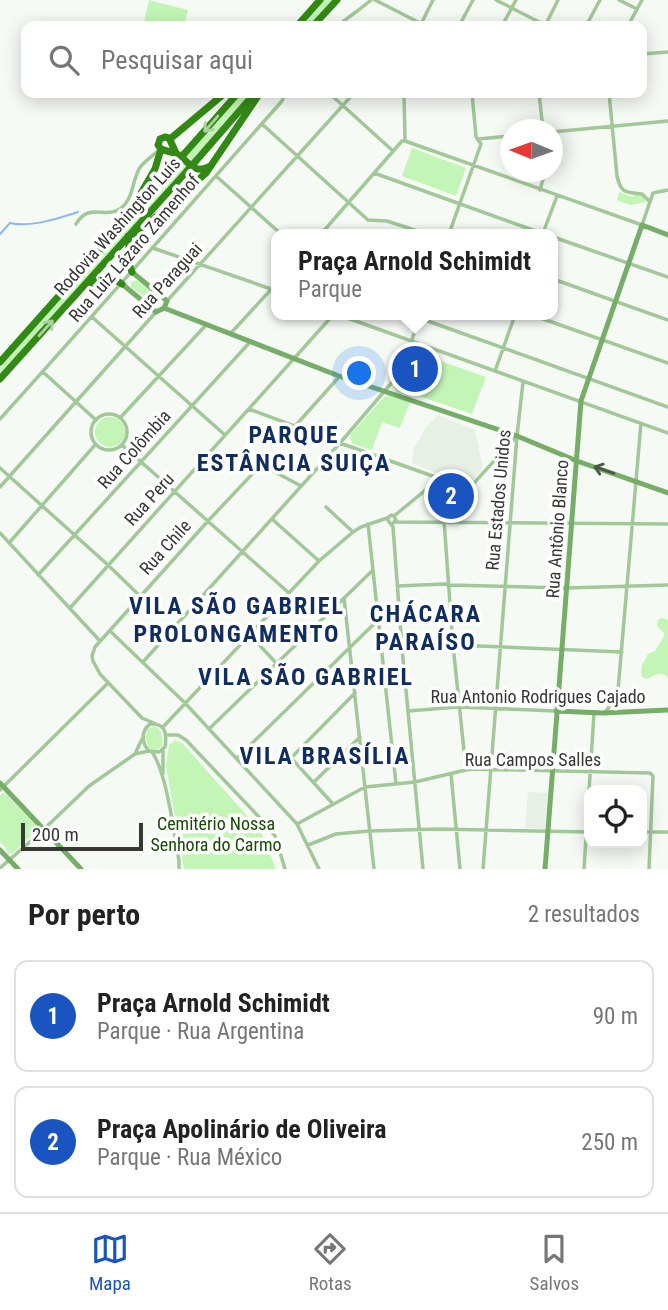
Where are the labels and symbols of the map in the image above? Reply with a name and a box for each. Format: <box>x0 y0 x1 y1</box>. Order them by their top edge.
one-way arrow <box>203 114 219 132</box>
north arrow <box>500 119 563 182</box>
street label: Rodovia Washington Luís <box>50 153 184 299</box>
street label: Rua Luiz Lázaro Zamenhof <box>64 170 204 326</box>
street label: Rua Paraguai <box>128 238 206 322</box>
one-way arrow <box>37 320 54 337</box>
pin: 1 <box>392 343 438 395</box>
your location <box>342 356 376 390</box>
street label: Rua Colômbia <box>93 405 175 493</box>
district label: PARQUE ESTÂNCIA SUIÇA <box>197 421 391 477</box>
street label: Rua Estados Unidos <box>481 429 515 571</box>
street label: Rua Antônio Blanco <box>542 459 572 599</box>
one-way arrow <box>593 463 615 475</box>
street label: Rua Peru <box>120 468 178 530</box>
pin: 2 <box>428 470 474 522</box>
street label: Rua Chile <box>135 515 195 579</box>
district label: VILA SÃO GABRIEL PROLONGAMENTO <box>129 592 345 648</box>
district label: CHÁCARA PARAÍSO <box>370 600 482 656</box>
district label: VILA SÃO GABRIEL <box>198 663 414 691</box>
street label: Rua Antonio Rodrigues Cajado <box>430 686 646 707</box>
district label: VILA BRASÍLIA <box>240 742 410 770</box>
street label: Rua Campos Salles <box>465 749 601 770</box>
park label: Cemitério Nossa Senhora do Carmo <box>150 813 282 855</box>
scale bar <box>21 820 144 852</box>

